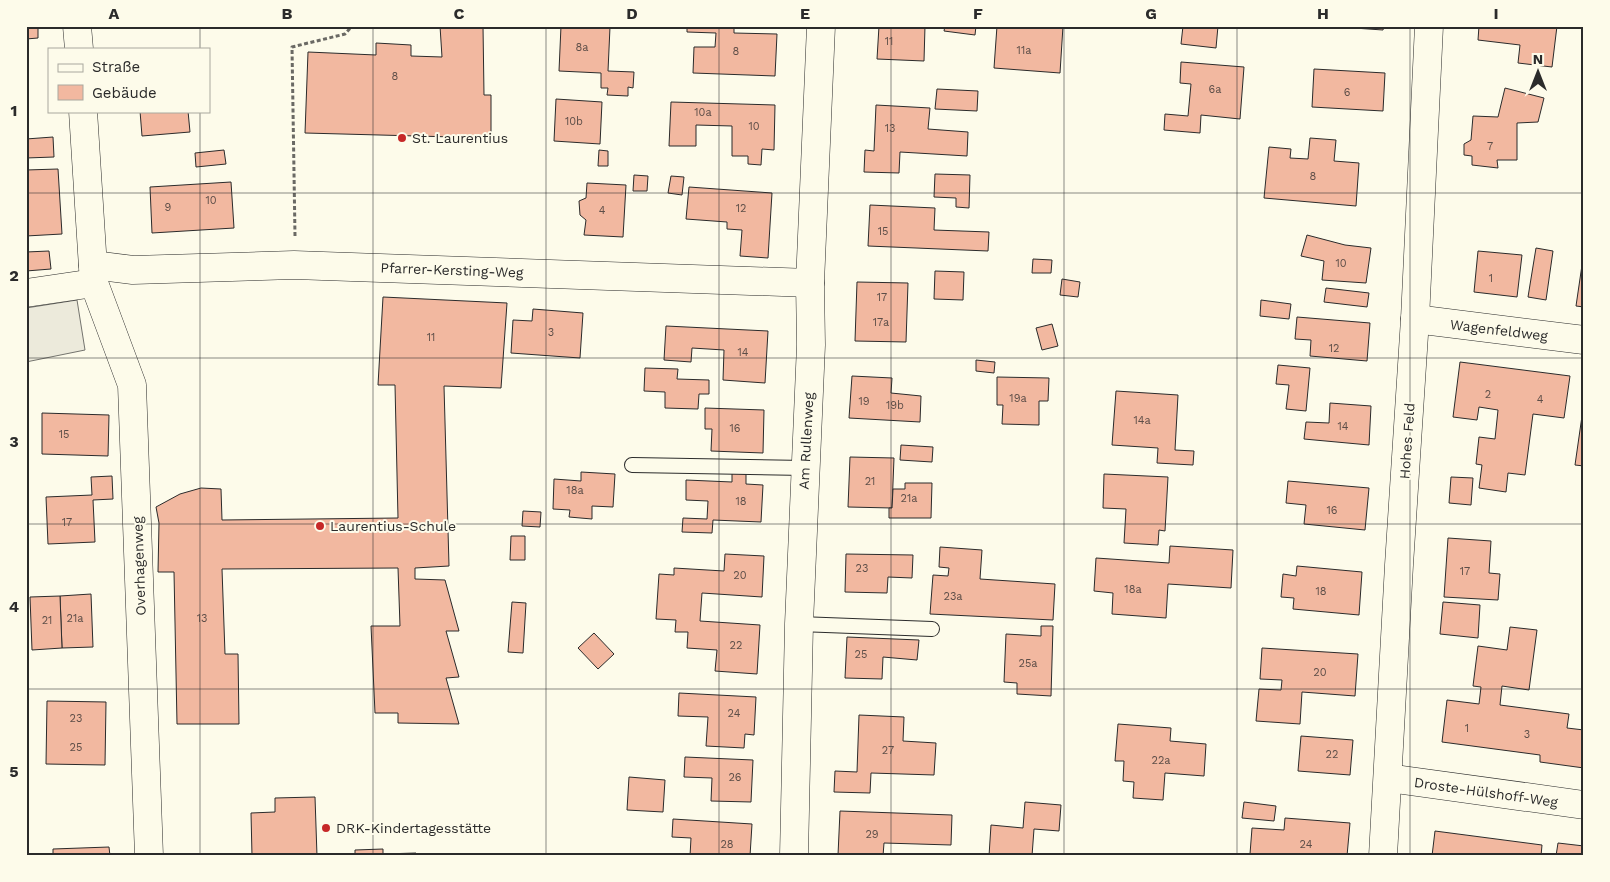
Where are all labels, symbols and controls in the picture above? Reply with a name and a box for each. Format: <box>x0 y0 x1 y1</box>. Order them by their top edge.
text: A <box>109 4 120 23</box>
text: B <box>282 4 293 23</box>
text: C <box>454 4 465 23</box>
text: D <box>626 4 638 23</box>
text: E <box>800 4 810 23</box>
text: F <box>973 4 983 23</box>
text: G <box>1145 4 1157 23</box>
text: H <box>1317 4 1329 23</box>
text: I <box>1493 4 1499 23</box>
house number: 11 <box>885 35 893 48</box>
house number: 8a <box>575 41 589 54</box>
house number: 11a <box>1017 44 1031 57</box>
house number: 8 <box>733 45 740 58</box>
legend <box>48 48 210 112</box>
north arrow <box>1512 48 1562 98</box>
text: N <box>1533 51 1543 67</box>
text: Straße <box>92 58 140 76</box>
house number: 8 <box>392 70 399 83</box>
house number: 6a <box>1209 83 1221 96</box>
text: Gebäude <box>92 84 157 102</box>
house number: 6 <box>1344 86 1351 99</box>
text: 1 <box>11 101 17 120</box>
house number: 10a <box>694 106 712 119</box>
house number: 10b <box>565 115 583 128</box>
house number: 10 <box>748 120 760 133</box>
house number: 13 <box>885 122 895 135</box>
place label: St. Laurentius <box>412 130 508 146</box>
marker: St. Laurentius <box>396 132 408 144</box>
house number: 7 <box>1487 140 1493 153</box>
house number: 8 <box>1310 170 1317 183</box>
house number: 10 <box>205 194 217 207</box>
house number: 9 <box>165 201 172 214</box>
house number: 12 <box>736 202 746 215</box>
house number: 4 <box>599 204 606 217</box>
house number: 15 <box>878 225 888 238</box>
house number: 10 <box>1335 257 1347 270</box>
street label: Pfarrer-Kersting-Weg <box>380 260 524 281</box>
text: 2 <box>9 266 19 285</box>
house number: 1 <box>1489 272 1493 285</box>
house number: 17 <box>877 291 887 304</box>
house number: 17a <box>873 316 889 329</box>
street label: Wagenfeldweg <box>1449 316 1549 344</box>
house number: 3 <box>548 326 554 339</box>
house number: 11 <box>427 331 435 344</box>
house number: 12 <box>1329 342 1339 355</box>
house number: 14 <box>737 346 749 359</box>
house number: 2 <box>1485 388 1491 401</box>
street label: Am Rullenweg <box>795 391 817 490</box>
house number: 19a <box>1009 392 1027 405</box>
house number: 4 <box>1537 393 1544 406</box>
house number: 19 <box>858 395 870 408</box>
house number: 19b <box>886 399 904 412</box>
street label: Hohes Feld <box>1396 402 1418 480</box>
house number: 14a <box>1133 414 1151 427</box>
house number: 14 <box>1337 420 1349 433</box>
house number: 16 <box>730 422 741 435</box>
house number: 15 <box>59 428 69 441</box>
text: 3 <box>9 432 19 451</box>
house number: 21 <box>865 475 875 488</box>
house number: 18a <box>566 484 584 497</box>
house number: 21a <box>901 492 917 505</box>
house number: 18 <box>735 495 747 508</box>
house number: 16 <box>1327 504 1338 517</box>
house number: 17 <box>62 516 72 529</box>
street label: Overhagenweg <box>129 516 149 616</box>
place label: Laurentius-Schule <box>330 518 456 534</box>
marker: Laurentius-Schule <box>314 520 326 532</box>
house number: 23 <box>856 562 868 575</box>
house number: 17 <box>1460 565 1470 578</box>
house number: 20 <box>733 569 747 582</box>
house number: 18a <box>1124 583 1142 596</box>
house number: 18 <box>1315 585 1327 598</box>
house number: 23a <box>943 590 963 603</box>
text: 4 <box>9 597 19 616</box>
house number: 21a <box>67 612 83 625</box>
house number: 13 <box>197 612 207 625</box>
house number: 21 <box>42 614 52 627</box>
house number: 22 <box>730 639 742 652</box>
house number: 25 <box>855 648 867 661</box>
house number: 25a <box>1018 657 1038 670</box>
house number: 20 <box>1313 666 1327 679</box>
house number: 24 <box>728 707 741 720</box>
house number: 23 <box>70 712 82 725</box>
house number: 1 <box>1465 722 1469 735</box>
house number: 3 <box>1524 728 1530 741</box>
house number: 25 <box>70 741 82 754</box>
house number: 27 <box>882 744 894 757</box>
house number: 22 <box>1326 748 1338 761</box>
house number: 22a <box>1151 754 1171 767</box>
text: 5 <box>9 762 19 781</box>
house number: 26 <box>728 771 742 784</box>
street label: Droste-Hülshoff-Weg <box>1413 774 1559 810</box>
place label: DRK-Kindertagesstätte <box>336 820 491 836</box>
marker: DRK-Kindertagesstätte <box>320 822 332 834</box>
house number: 29 <box>865 828 879 841</box>
house number: 28 <box>720 838 734 851</box>
house number: 24 <box>1300 838 1313 851</box>

